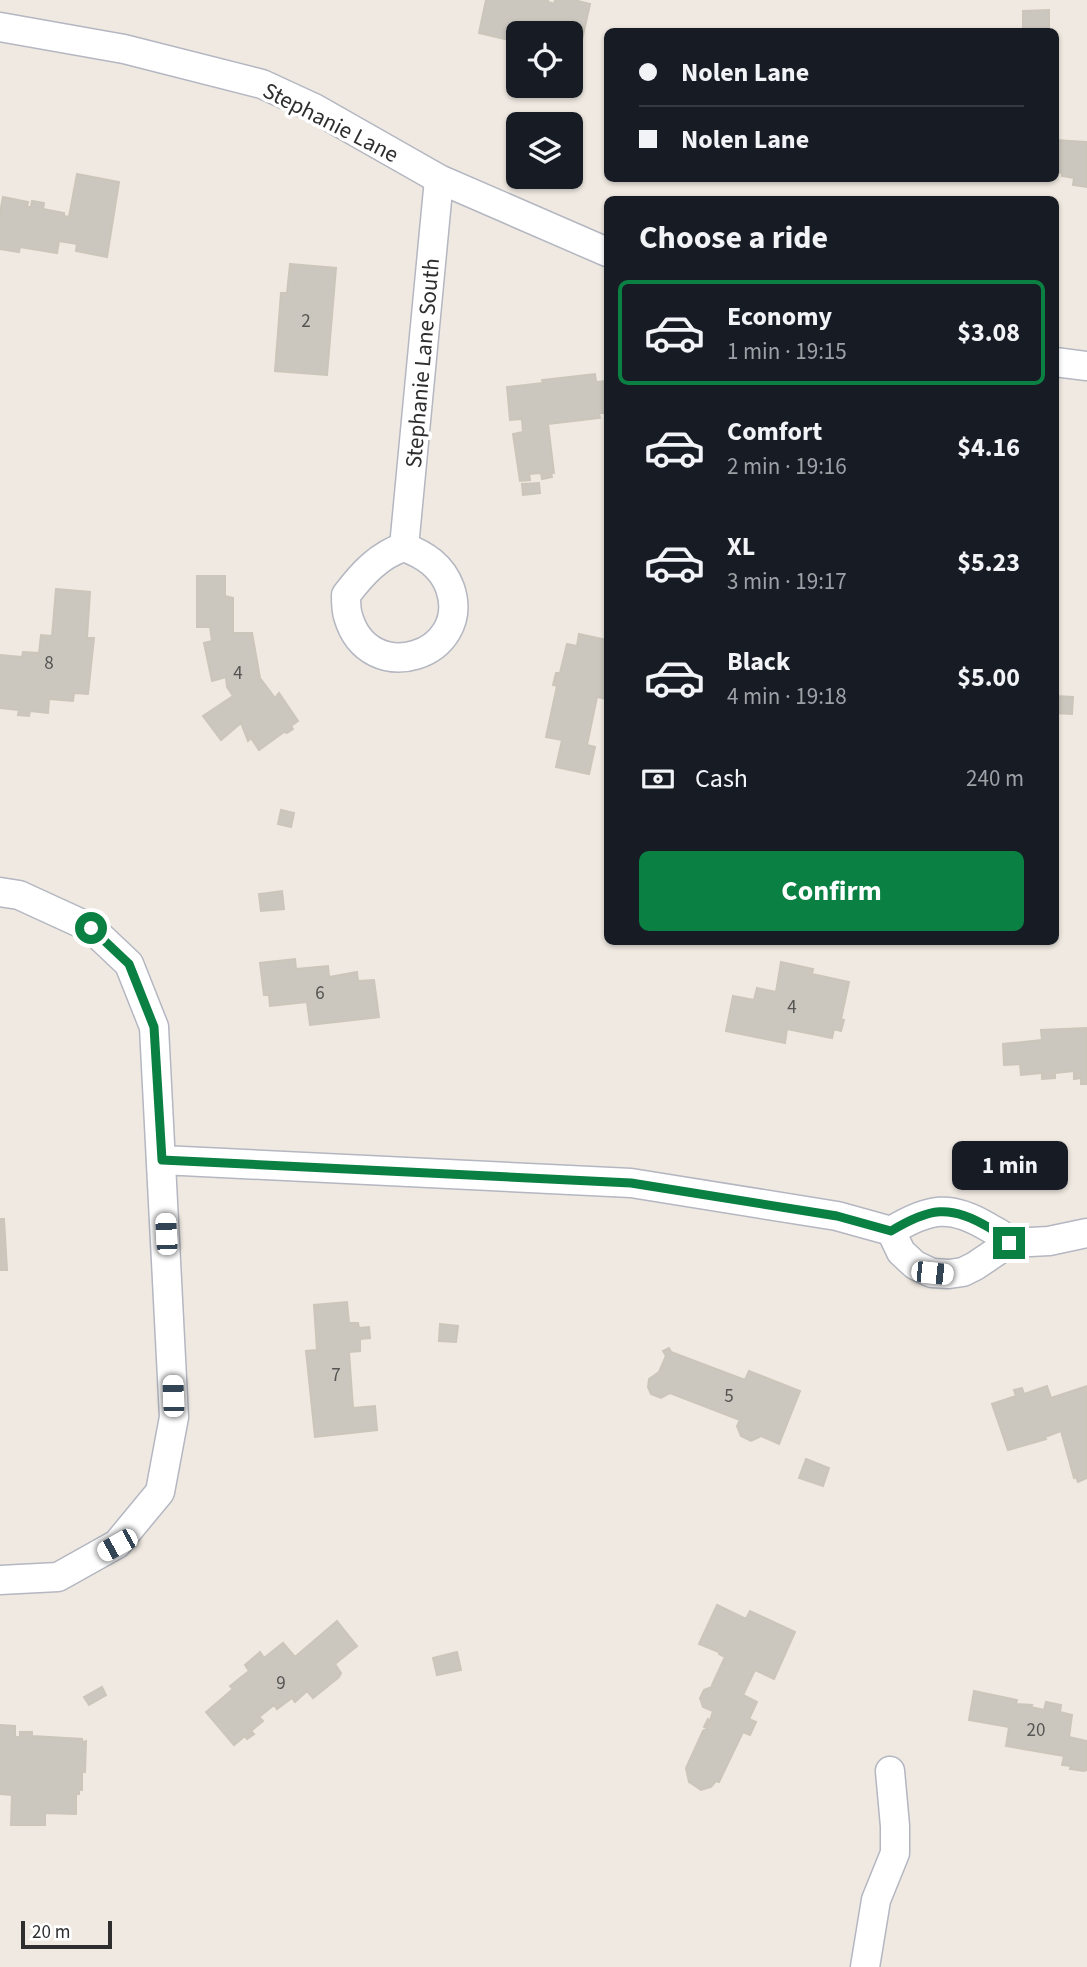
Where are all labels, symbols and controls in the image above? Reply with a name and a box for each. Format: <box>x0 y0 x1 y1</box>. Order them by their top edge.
map controls <box>506 21 583 189</box>
button: locate <box>506 21 583 98</box>
text: Nolen Lane <box>681 54 809 91</box>
street label: Stephanie Lane <box>257 74 404 171</box>
button: layers <box>506 112 583 189</box>
text: Nolen Lane <box>681 121 809 158</box>
text: Choose a ride <box>639 215 828 261</box>
street label: Stephanie Lane South <box>397 257 448 469</box>
text: Economy <box>727 298 832 335</box>
icon: car <box>643 301 706 364</box>
house number: 2 <box>301 308 311 335</box>
text: $3.08 <box>957 314 1020 351</box>
text: 1 min · 19:15 <box>727 335 847 368</box>
text: Comfort <box>727 413 822 450</box>
icon: car <box>643 416 706 479</box>
text: $4.16 <box>957 429 1020 466</box>
text: 2 min · 19:16 <box>727 450 847 483</box>
text: XL <box>727 528 755 565</box>
icon: car <box>643 531 706 594</box>
text: $5.23 <box>957 544 1020 581</box>
text: 3 min · 19:17 <box>727 565 847 598</box>
text: Black <box>727 643 790 680</box>
icon: car <box>643 646 706 709</box>
house number: 8 <box>44 650 54 677</box>
text: $5.00 <box>957 659 1020 696</box>
house number: 4 <box>233 660 243 687</box>
text: 4 min · 19:18 <box>727 680 847 713</box>
icon: cash <box>639 760 677 798</box>
text: Cash <box>695 760 748 797</box>
text: 240 m <box>966 762 1024 795</box>
button: Confirm <box>639 851 1024 931</box>
route start <box>75 912 107 944</box>
house number: 6 <box>315 980 325 1007</box>
house number: 4 <box>787 994 797 1021</box>
callout: 1 min <box>951 1142 1067 1190</box>
text: 1 min <box>982 1149 1038 1182</box>
car <box>155 1212 178 1256</box>
route end <box>993 1227 1025 1259</box>
car <box>911 1260 954 1286</box>
house number: 7 <box>331 1362 341 1389</box>
car <box>162 1375 185 1417</box>
house number: 5 <box>724 1383 734 1410</box>
car <box>94 1526 141 1564</box>
house number: 9 <box>276 1670 286 1697</box>
house number: 20 <box>1027 1717 1045 1744</box>
scale bar <box>21 1918 112 1950</box>
text: 20 m <box>32 1919 70 1946</box>

